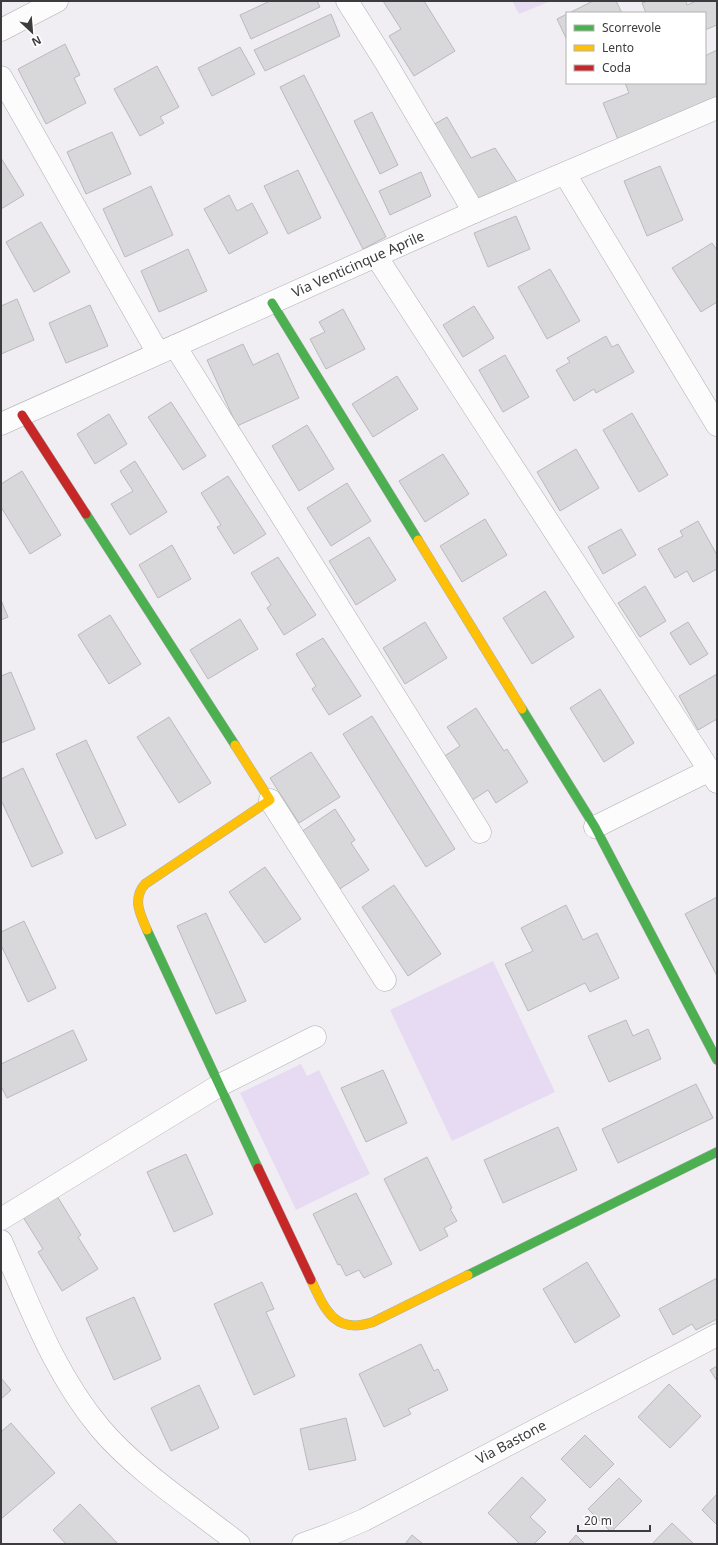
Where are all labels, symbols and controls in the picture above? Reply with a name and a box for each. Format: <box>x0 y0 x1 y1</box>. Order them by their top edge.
north arrow <box>12 12 52 52</box>
legend <box>566 12 706 84</box>
text: Scorrevole <box>602 19 661 36</box>
text: N <box>29 33 44 50</box>
text: Lento <box>602 39 634 56</box>
text: Coda <box>602 59 631 76</box>
street label: Via Venticinque Aprile <box>289 226 427 301</box>
street label: Via Bastone <box>472 1415 549 1468</box>
scale bar <box>578 1507 650 1533</box>
text: 20 m <box>584 1512 612 1529</box>

